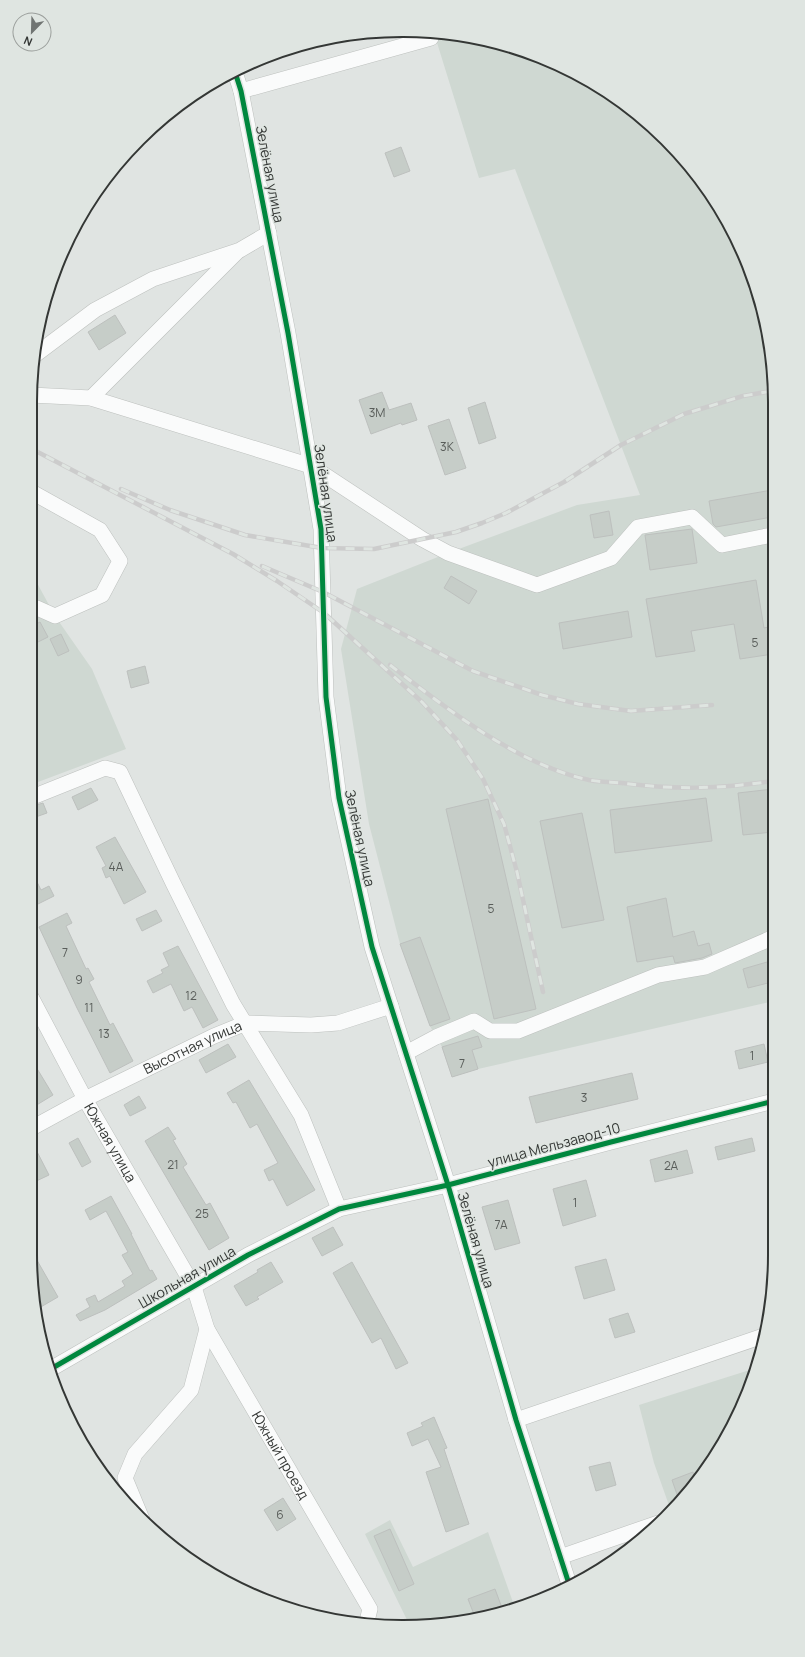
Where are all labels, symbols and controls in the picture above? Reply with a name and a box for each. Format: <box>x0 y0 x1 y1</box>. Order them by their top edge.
north arrow <box>12 12 52 52</box>
text: N <box>21 33 34 50</box>
street label: Зелёная улица <box>252 124 289 224</box>
house number: 3М <box>369 404 385 421</box>
house number: 3К <box>440 438 455 455</box>
street label: Зелёная улица <box>310 443 343 543</box>
house number: 5 <box>752 634 759 651</box>
street label: Зелёная улица <box>341 788 380 888</box>
house number: 4А <box>109 858 124 875</box>
house number: 5 <box>488 900 495 917</box>
house number: 7 <box>62 944 68 961</box>
house number: 9 <box>75 971 83 988</box>
house number: 12 <box>185 987 197 1004</box>
house number: 11 <box>84 999 94 1016</box>
street label: Высотная улица <box>140 1016 244 1078</box>
house number: 13 <box>98 1025 110 1042</box>
house number: 1 <box>750 1047 754 1064</box>
house number: 7 <box>459 1055 465 1072</box>
house number: 3 <box>581 1089 587 1106</box>
street label: Южная улица <box>80 1099 141 1185</box>
street label: улица Мельзавод-10 <box>485 1118 622 1171</box>
house number: 21 <box>167 1156 179 1173</box>
house number: 2А <box>664 1157 678 1174</box>
street label: Зелёная улица <box>454 1190 499 1290</box>
house number: 1 <box>573 1194 577 1211</box>
house number: 25 <box>195 1205 209 1222</box>
house number: 7А <box>494 1216 508 1233</box>
street label: Школьная улица <box>135 1241 239 1312</box>
street label: Южный проезд <box>248 1408 314 1502</box>
house number: 6 <box>276 1506 284 1523</box>

